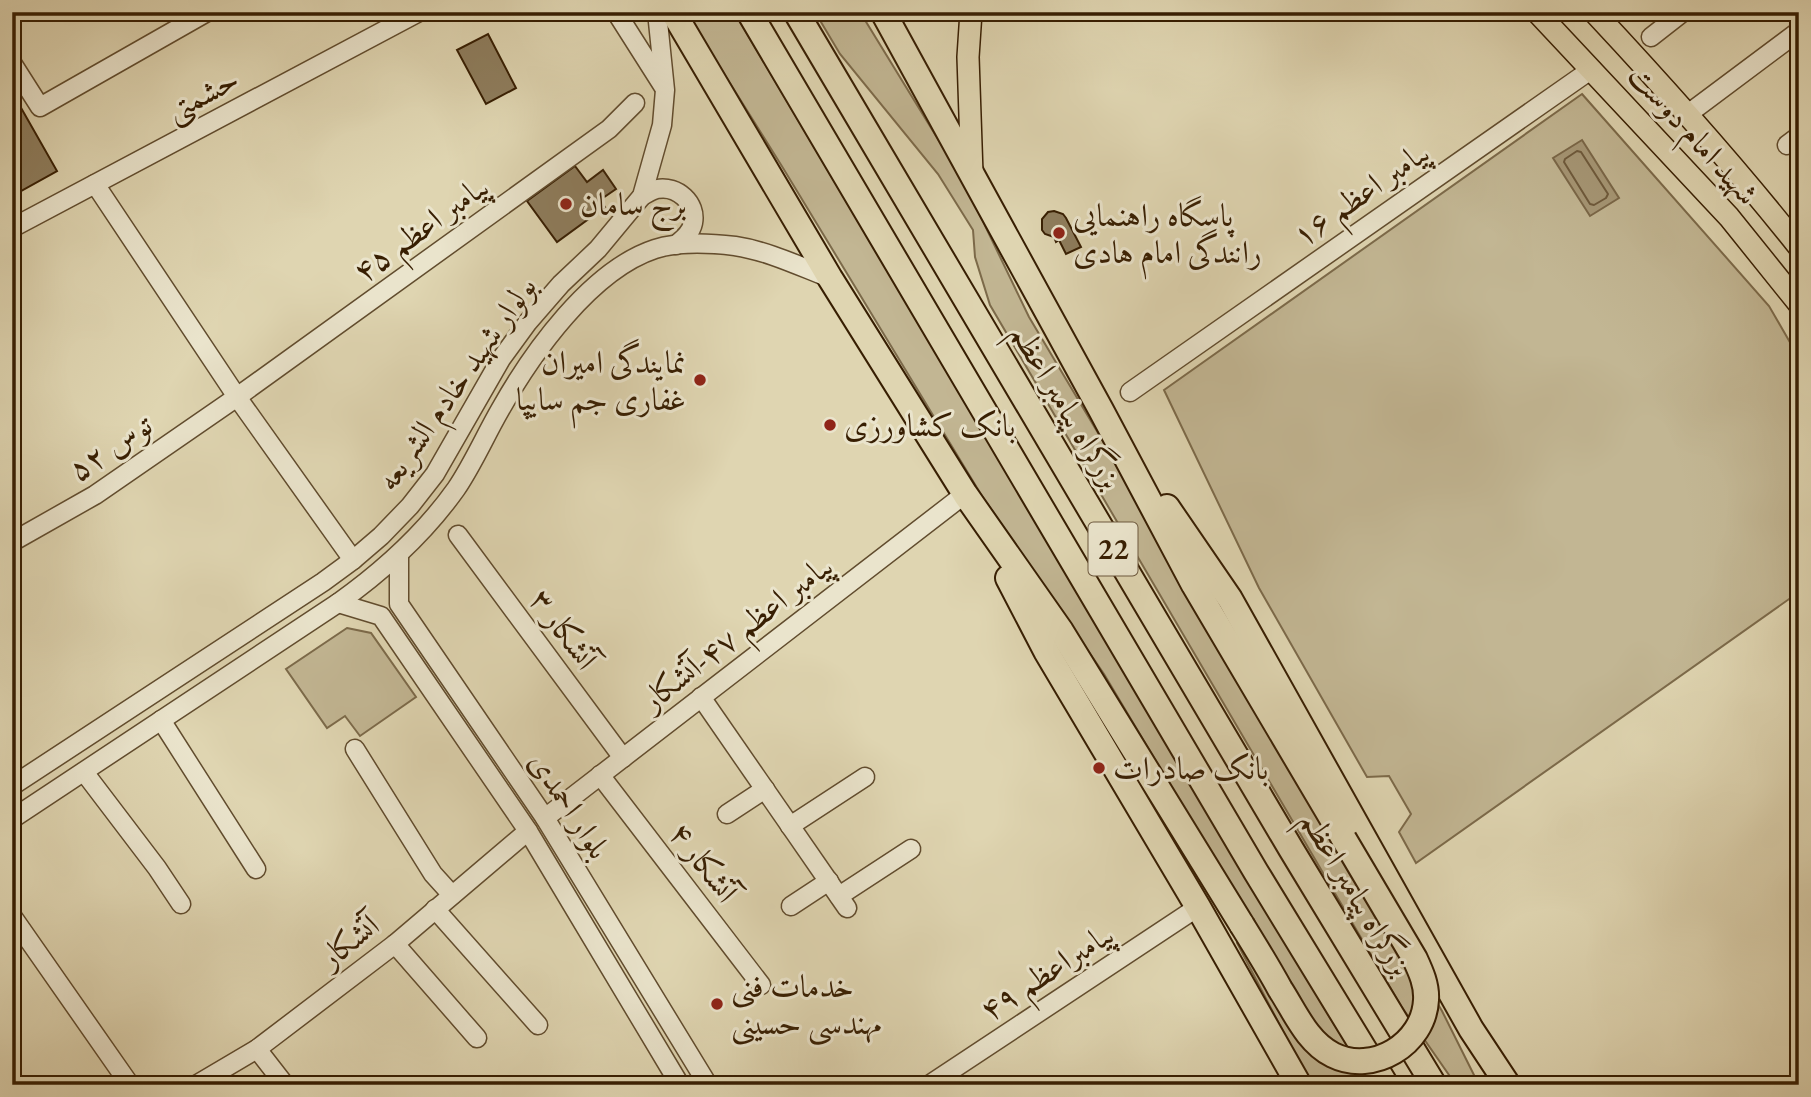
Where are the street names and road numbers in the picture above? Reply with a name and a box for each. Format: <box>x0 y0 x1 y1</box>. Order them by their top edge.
street label: شهید امام دوست <box>1614 54 1769 218</box>
street label: حشمتی <box>158 57 247 132</box>
street label: پیامبر اعظم ۱۶ <box>1284 130 1443 263</box>
street label: پیامبر اعظم ۴۵ <box>344 164 503 299</box>
street label: بولوار شهید خادم الشریعه <box>366 267 552 503</box>
street label: بزرگراه پیامبر اعظم <box>993 316 1133 501</box>
street label: توس ۵۲ <box>60 403 161 490</box>
road number: 22 <box>1088 522 1138 576</box>
street label: پیامبر اعظم ۴۷-آتشکار <box>630 544 847 729</box>
street label: آتشکار ۳ <box>520 580 609 680</box>
street label: بلوار احمدی <box>520 743 620 867</box>
street label: بزرگراه پیامبر اعظم <box>1283 803 1423 988</box>
street label: آتشکار ۴ <box>660 813 750 913</box>
street label: آتشکار <box>308 902 390 980</box>
street label: پیامبراعظم ۴۹ <box>972 912 1127 1038</box>

